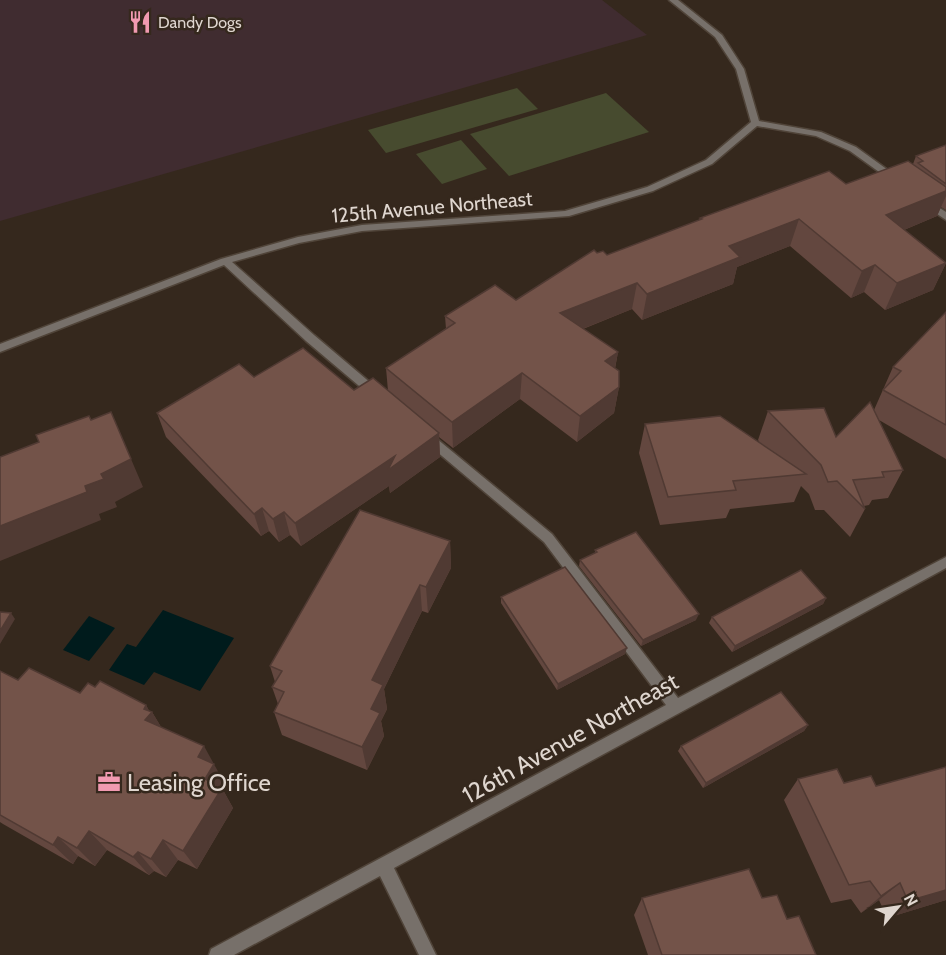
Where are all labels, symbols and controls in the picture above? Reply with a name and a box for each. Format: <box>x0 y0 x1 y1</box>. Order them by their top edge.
restaurant icon: Dandy Dogs <box>127 9 153 35</box>
place label: Dandy Dogs <box>158 13 242 32</box>
street label: 125th Avenue Northeast <box>331 186 534 228</box>
street label: 126th Avenue Northeast <box>457 667 683 809</box>
place label: Leasing Office <box>127 768 271 797</box>
office icon: Leasing Office <box>96 769 122 795</box>
north arrow <box>868 877 928 937</box>
text: N <box>900 890 922 910</box>

